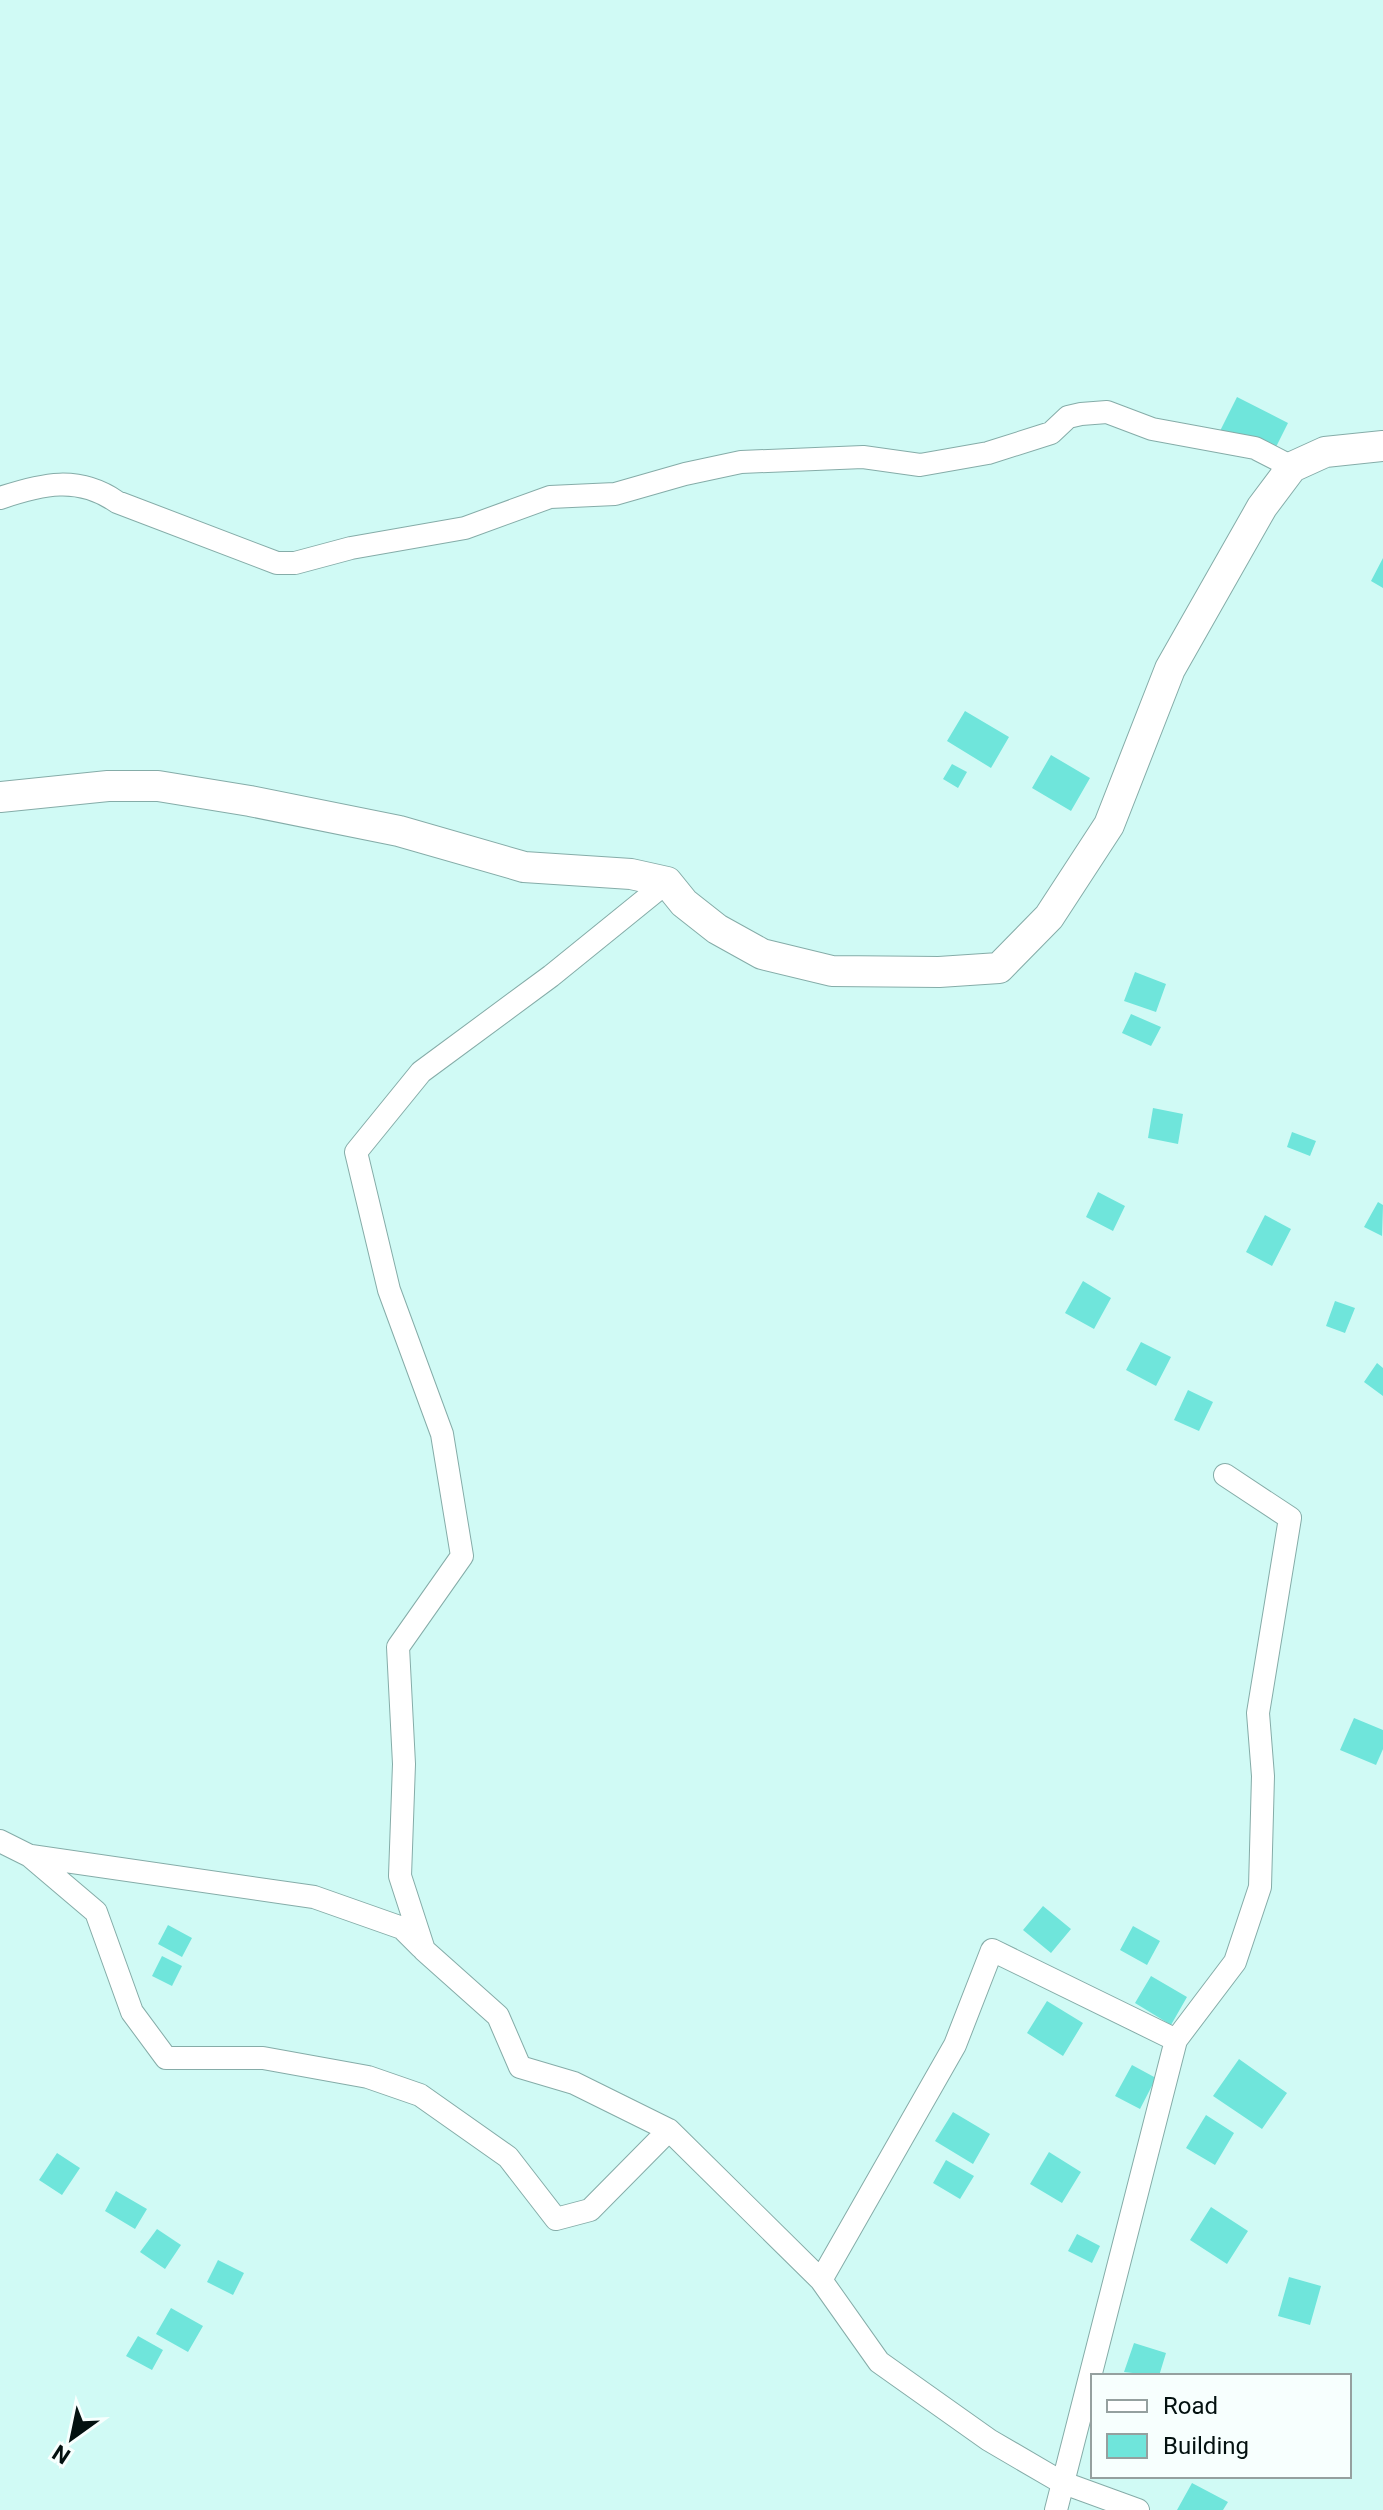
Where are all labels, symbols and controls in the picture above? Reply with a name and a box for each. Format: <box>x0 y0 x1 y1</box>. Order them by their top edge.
legend <box>1091 2374 1351 2478</box>
text: Road <box>1163 2392 1218 2420</box>
north arrow <box>32 2398 112 2478</box>
text: Building <box>1163 2432 1249 2460</box>
text: N <box>48 2440 75 2469</box>

